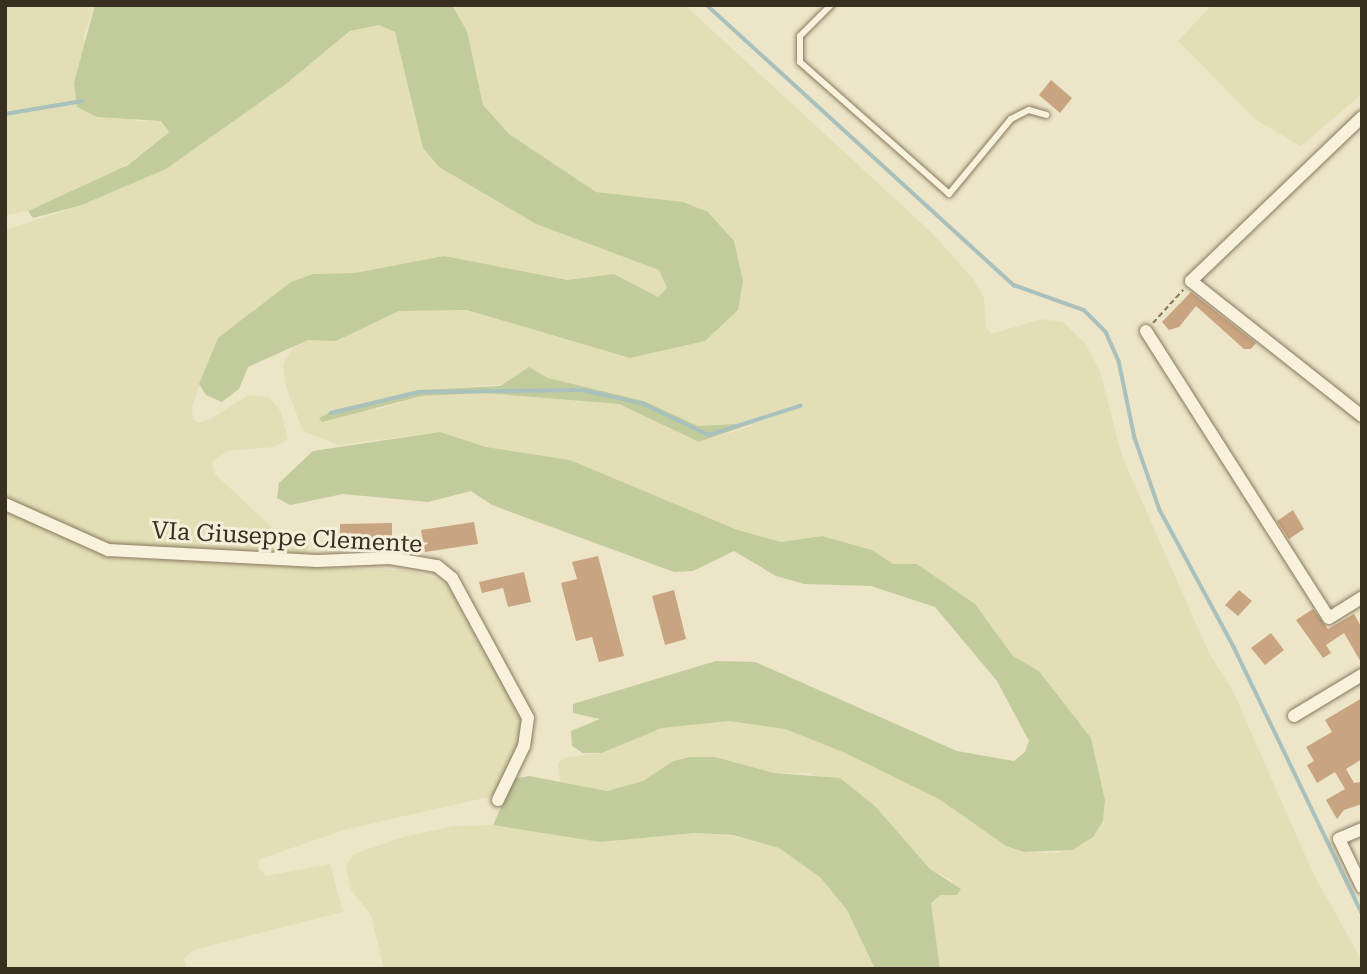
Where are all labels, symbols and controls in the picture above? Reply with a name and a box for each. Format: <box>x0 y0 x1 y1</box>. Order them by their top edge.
street label: VIa Giuseppe Clemente <box>151 517 423 559</box>

